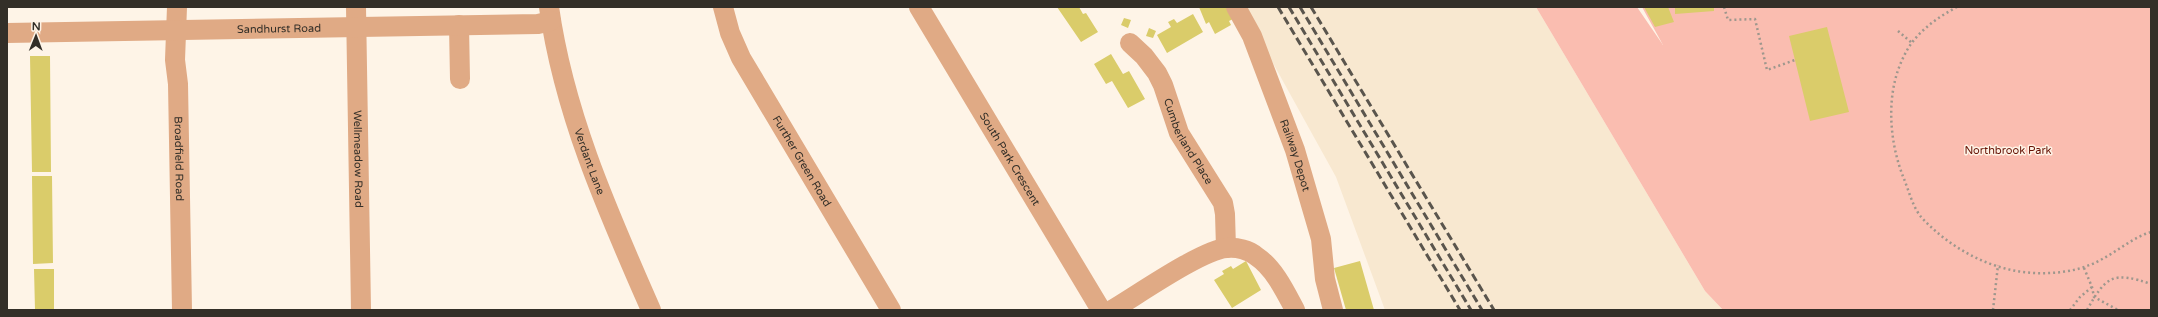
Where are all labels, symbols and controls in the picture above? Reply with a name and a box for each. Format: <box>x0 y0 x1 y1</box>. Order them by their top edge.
north arrow <box>16 16 56 56</box>
text: N <box>32 20 41 33</box>
street label: Sandhurst Road <box>237 22 321 36</box>
street label: Cumberland Place <box>1161 97 1216 187</box>
street label: Wellmeadow Road <box>351 110 365 208</box>
street label: South Park Crescent <box>977 110 1043 208</box>
street label: Further Green Road <box>770 113 834 209</box>
street label: Broadfield Road <box>172 116 186 201</box>
street label: Railway Depot <box>1277 117 1313 193</box>
street label: Verdant Lane <box>571 127 607 197</box>
park label: Northbrook Park <box>1964 144 2052 157</box>

